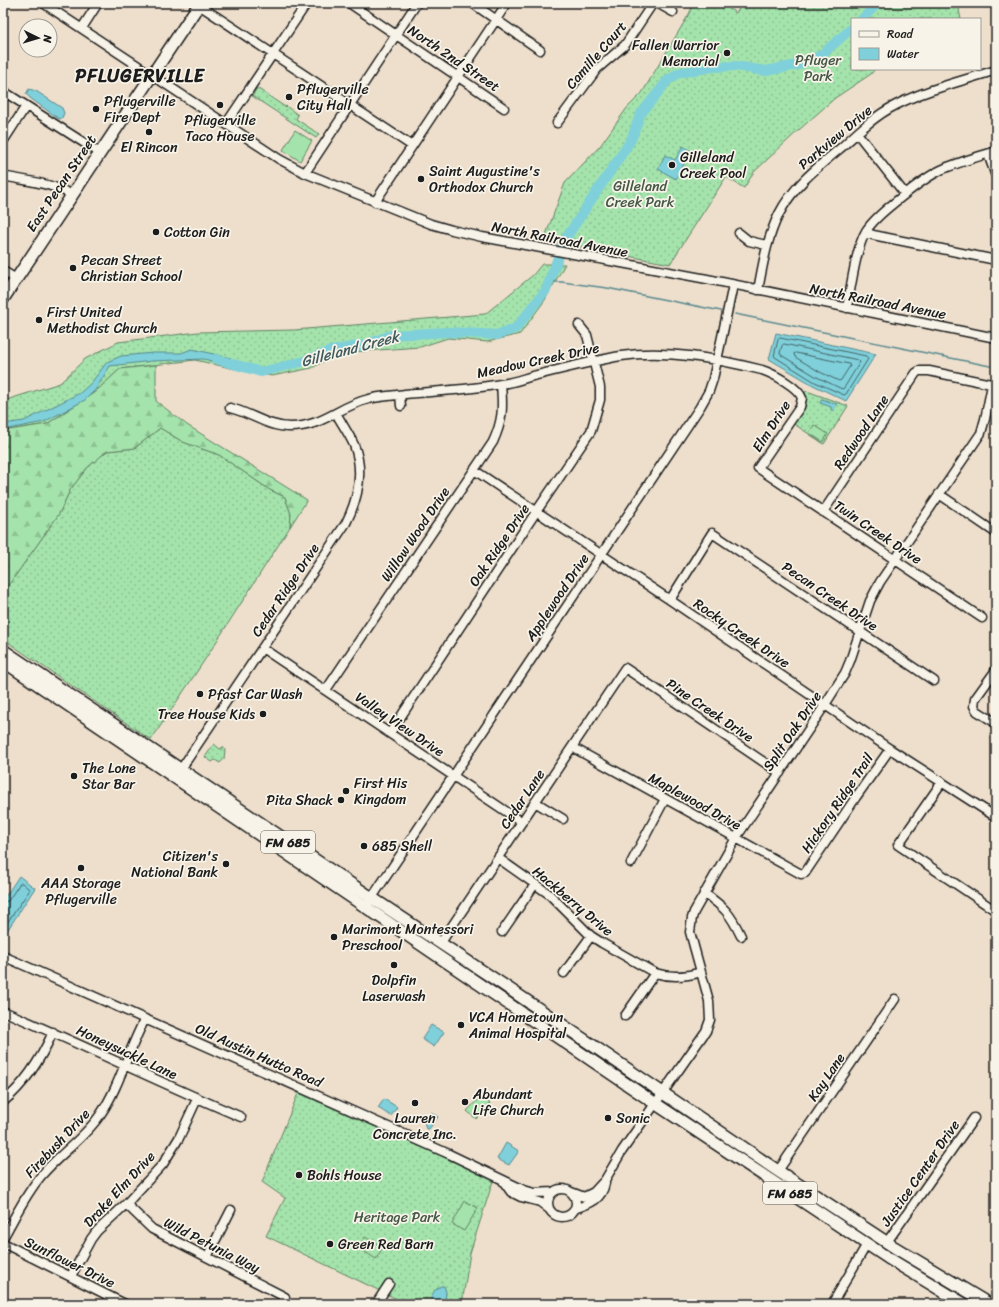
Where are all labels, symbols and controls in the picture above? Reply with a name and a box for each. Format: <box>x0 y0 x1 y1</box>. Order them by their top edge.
street label: Camille Court <box>559 15 633 95</box>
north arrow <box>18 18 58 58</box>
street label: North 2nd Street <box>402 18 505 99</box>
legend <box>851 18 981 70</box>
text: Road <box>887 23 914 45</box>
text: N <box>38 33 57 44</box>
place label: Fallen Warrior Memorial <box>632 33 720 74</box>
text: Water <box>887 43 920 65</box>
marker: Fallen Warrior Memorial <box>722 48 732 58</box>
park label: Pfluger Park <box>795 48 842 89</box>
district label: PFLUGERVILLE <box>75 60 206 92</box>
place label: Pflugerville City Hall <box>297 77 369 118</box>
place label: Pflugerville Fire Dept <box>104 89 176 130</box>
marker: Pflugerville City Hall <box>284 92 294 102</box>
street label: Parkview Drive <box>792 99 878 176</box>
marker: Pflugerville Taco House <box>215 100 225 110</box>
marker: Pflugerville Fire Dept <box>91 104 101 114</box>
place label: Pflugerville Taco House <box>184 108 256 149</box>
marker: El Rincon <box>144 127 154 137</box>
street label: East Pecan Street <box>19 129 103 237</box>
place label: El Rincon <box>121 135 178 160</box>
place label: Gilleland Creek Pool <box>680 145 747 186</box>
place label: Saint Augustine's Orthodox Church <box>429 159 540 200</box>
marker: Gilleland Creek Pool <box>667 160 677 170</box>
marker: Saint Augustine's Orthodox Church <box>416 174 426 184</box>
park label: Gilleland Creek Park <box>606 174 675 215</box>
street label: North Railroad Avenue <box>489 214 630 265</box>
place label: Cotton Gin <box>164 220 230 245</box>
marker: Cotton Gin <box>151 227 161 237</box>
place label: Pecan Street Christian School <box>81 248 183 289</box>
marker: Pecan Street Christian School <box>68 263 78 273</box>
street label: North Railroad Avenue <box>807 276 948 327</box>
place label: First United Methodist Church <box>47 300 157 341</box>
marker: First United Methodist Church <box>34 315 44 325</box>
water label: Gilleland Creek <box>298 323 404 375</box>
street label: Meadow Creek Drive <box>474 335 602 386</box>
street label: Redwood Lane <box>827 390 896 475</box>
street label: Elm Drive <box>745 395 798 457</box>
street label: Willow Wood Drive <box>374 481 457 587</box>
street label: Twin Creek Drive <box>828 493 927 571</box>
street label: Oak Ridge Drive <box>462 498 537 592</box>
street label: Cedar Ridge Drive <box>245 538 326 642</box>
street label: Applewood Drive <box>518 548 596 647</box>
street label: Pecan Creek Drive <box>776 555 883 638</box>
street label: Rocky Creek Drive <box>688 592 795 675</box>
street label: Pine Creek Drive <box>661 672 759 749</box>
place label: Pfast Car Wash <box>208 682 303 707</box>
street label: Valley View Drive <box>350 685 450 764</box>
street label: Split Oak Drive <box>756 686 829 776</box>
marker: Pfast Car Wash <box>195 689 205 699</box>
place label: Tree House Kids <box>158 702 255 727</box>
marker: Tree House Kids <box>258 709 268 719</box>
street label: Hickory Ridge Trail <box>795 747 881 859</box>
place label: The Lone Star Bar <box>82 756 136 797</box>
street label: Cedar Lane <box>493 764 552 834</box>
street label: Maplewood Drive <box>644 766 746 837</box>
marker: The Lone Star Bar <box>69 771 79 781</box>
place label: First His Kingdom <box>354 771 408 812</box>
marker: First His Kingdom <box>341 786 351 796</box>
place label: Pita Shack <box>266 788 334 813</box>
marker: Pita Shack <box>336 795 346 805</box>
road number: FM 685 <box>261 831 315 853</box>
place label: 685 Shell <box>372 834 433 859</box>
marker: 685 Shell <box>359 841 369 851</box>
place label: Citizen's National Bank <box>131 844 219 885</box>
marker: Citizen's National Bank <box>221 859 231 869</box>
street label: Hackberry Drive <box>526 860 619 943</box>
marker: AAA Storage Pflugerville <box>76 863 86 873</box>
place label: AAA Storage Pflugerville <box>40 871 121 912</box>
place label: Marimont Montessori Preschool <box>342 917 475 958</box>
marker: Marimont Montessori Preschool <box>329 932 339 942</box>
marker: Dolpfin Laserwash <box>389 960 399 970</box>
place label: Dolpfin Laserwash <box>362 968 426 1009</box>
place label: VCA Hometown Animal Hospital <box>468 1005 567 1046</box>
street label: Old Austin Hutto Road <box>191 1016 328 1095</box>
street label: Honeysuckle Lane <box>72 1018 182 1087</box>
marker: VCA Hometown Animal Hospital <box>456 1020 466 1030</box>
street label: Kay Lane <box>801 1048 852 1107</box>
place label: Abundant Life Church <box>472 1082 544 1123</box>
marker: Abundant Life Church <box>460 1097 470 1107</box>
marker: Lauren Concrete Inc. <box>410 1098 420 1108</box>
street label: Firebush Drive <box>18 1103 96 1184</box>
place label: Lauren Concrete Inc. <box>373 1106 457 1147</box>
place label: Sonic <box>616 1106 650 1131</box>
marker: Sonic <box>603 1113 613 1123</box>
street label: Justice Center Drive <box>874 1115 967 1233</box>
street label: Drake Elm Drive <box>77 1145 162 1233</box>
place label: Bohls House <box>307 1163 382 1188</box>
marker: Bohls House <box>294 1170 304 1180</box>
road number: FM 685 <box>763 1182 817 1204</box>
park label: Heritage Park <box>354 1205 441 1230</box>
street label: Wild Petunia Way <box>159 1210 265 1281</box>
street label: Sunflower Drive <box>20 1230 120 1295</box>
place label: Green Red Barn <box>338 1232 434 1257</box>
marker: Green Red Barn <box>325 1239 335 1249</box>

